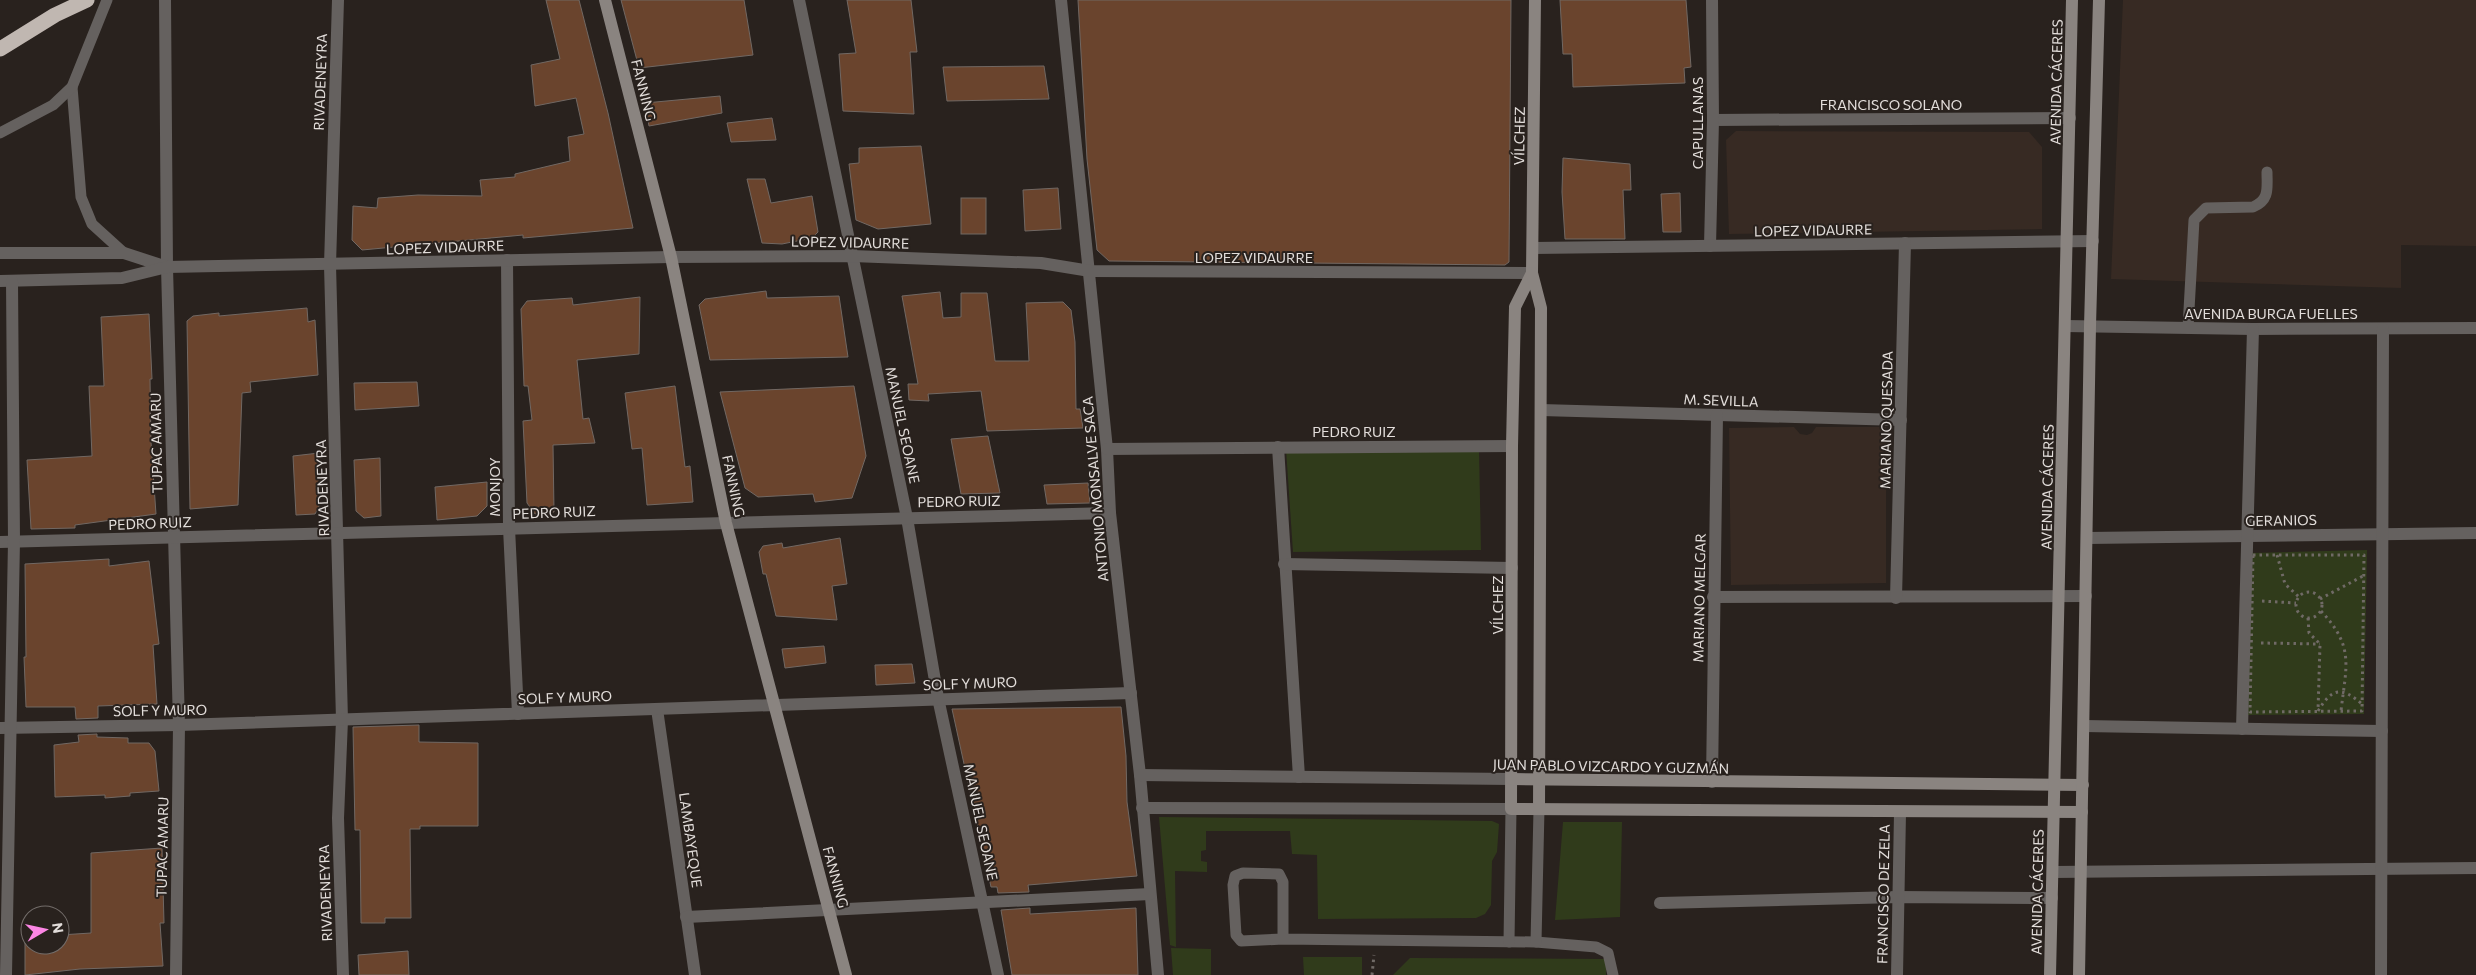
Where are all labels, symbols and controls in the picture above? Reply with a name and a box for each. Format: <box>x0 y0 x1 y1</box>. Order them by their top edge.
street label: AVENIDA CÁCERES <box>2046 19 2066 145</box>
street label: RIVADENEYRA <box>310 33 330 131</box>
street label: FANNING <box>628 57 660 123</box>
street label: CAPULLANAS <box>1689 77 1706 169</box>
street label: FRANCISCO SOLANO <box>1820 96 1962 113</box>
street label: VÍLCHEZ <box>1510 106 1528 166</box>
street label: LOPEZ VIDAURRE <box>1754 220 1872 240</box>
street label: LOPEZ VIDAURRE <box>791 232 909 252</box>
street label: LOPEZ VIDAURRE <box>386 236 504 258</box>
street label: LOPEZ VIDAURRE <box>1195 249 1313 266</box>
street label: AVENIDA BURGA FUELLES <box>2184 305 2358 322</box>
street label: MARIANO QUESADA <box>1876 350 1896 489</box>
street label: MANUEL SEOANE <box>882 365 924 485</box>
street label: M. SEVILLA <box>1683 390 1759 410</box>
street label: TUPAC AMARU <box>147 392 165 494</box>
street label: ANTONIO MONSALVE SACA <box>1078 395 1112 582</box>
street label: PEDRO RUIZ <box>1312 423 1396 440</box>
street label: AVENIDA CÁCERES <box>2037 424 2057 550</box>
street label: RIVADENEYRA <box>312 439 332 537</box>
street label: FANNING <box>719 453 749 519</box>
street label: MONJOY <box>486 457 503 517</box>
street label: PEDRO RUIZ <box>917 492 1001 510</box>
street label: PEDRO RUIZ <box>512 502 596 522</box>
street label: GERANIOS <box>2245 511 2317 529</box>
street label: PEDRO RUIZ <box>108 513 192 533</box>
street label: MARIANO MELGAR <box>1689 533 1709 663</box>
street label: VÍLCHEZ <box>1489 575 1506 635</box>
street label: SOLF Y MURO <box>923 673 1017 693</box>
street label: SOLF Y MURO <box>518 687 612 707</box>
street label: SOLF Y MURO <box>113 701 207 719</box>
street label: JUAN PABLO VIZCARDO Y GUZMÁN <box>1493 755 1729 777</box>
street label: MANUEL SEOANE <box>960 762 1002 882</box>
street label: LAMBAYEQUE <box>676 791 706 889</box>
street label: TUPAC AMARU <box>153 796 171 898</box>
street label: FRANCISCO DE ZELA <box>1873 824 1893 964</box>
street label: AVENIDA CÁCERES <box>2027 829 2047 955</box>
street label: RIVADENEYRA <box>315 844 335 942</box>
street label: FANNING <box>820 844 852 910</box>
north arrow <box>20 905 70 955</box>
text: N <box>49 921 68 934</box>

